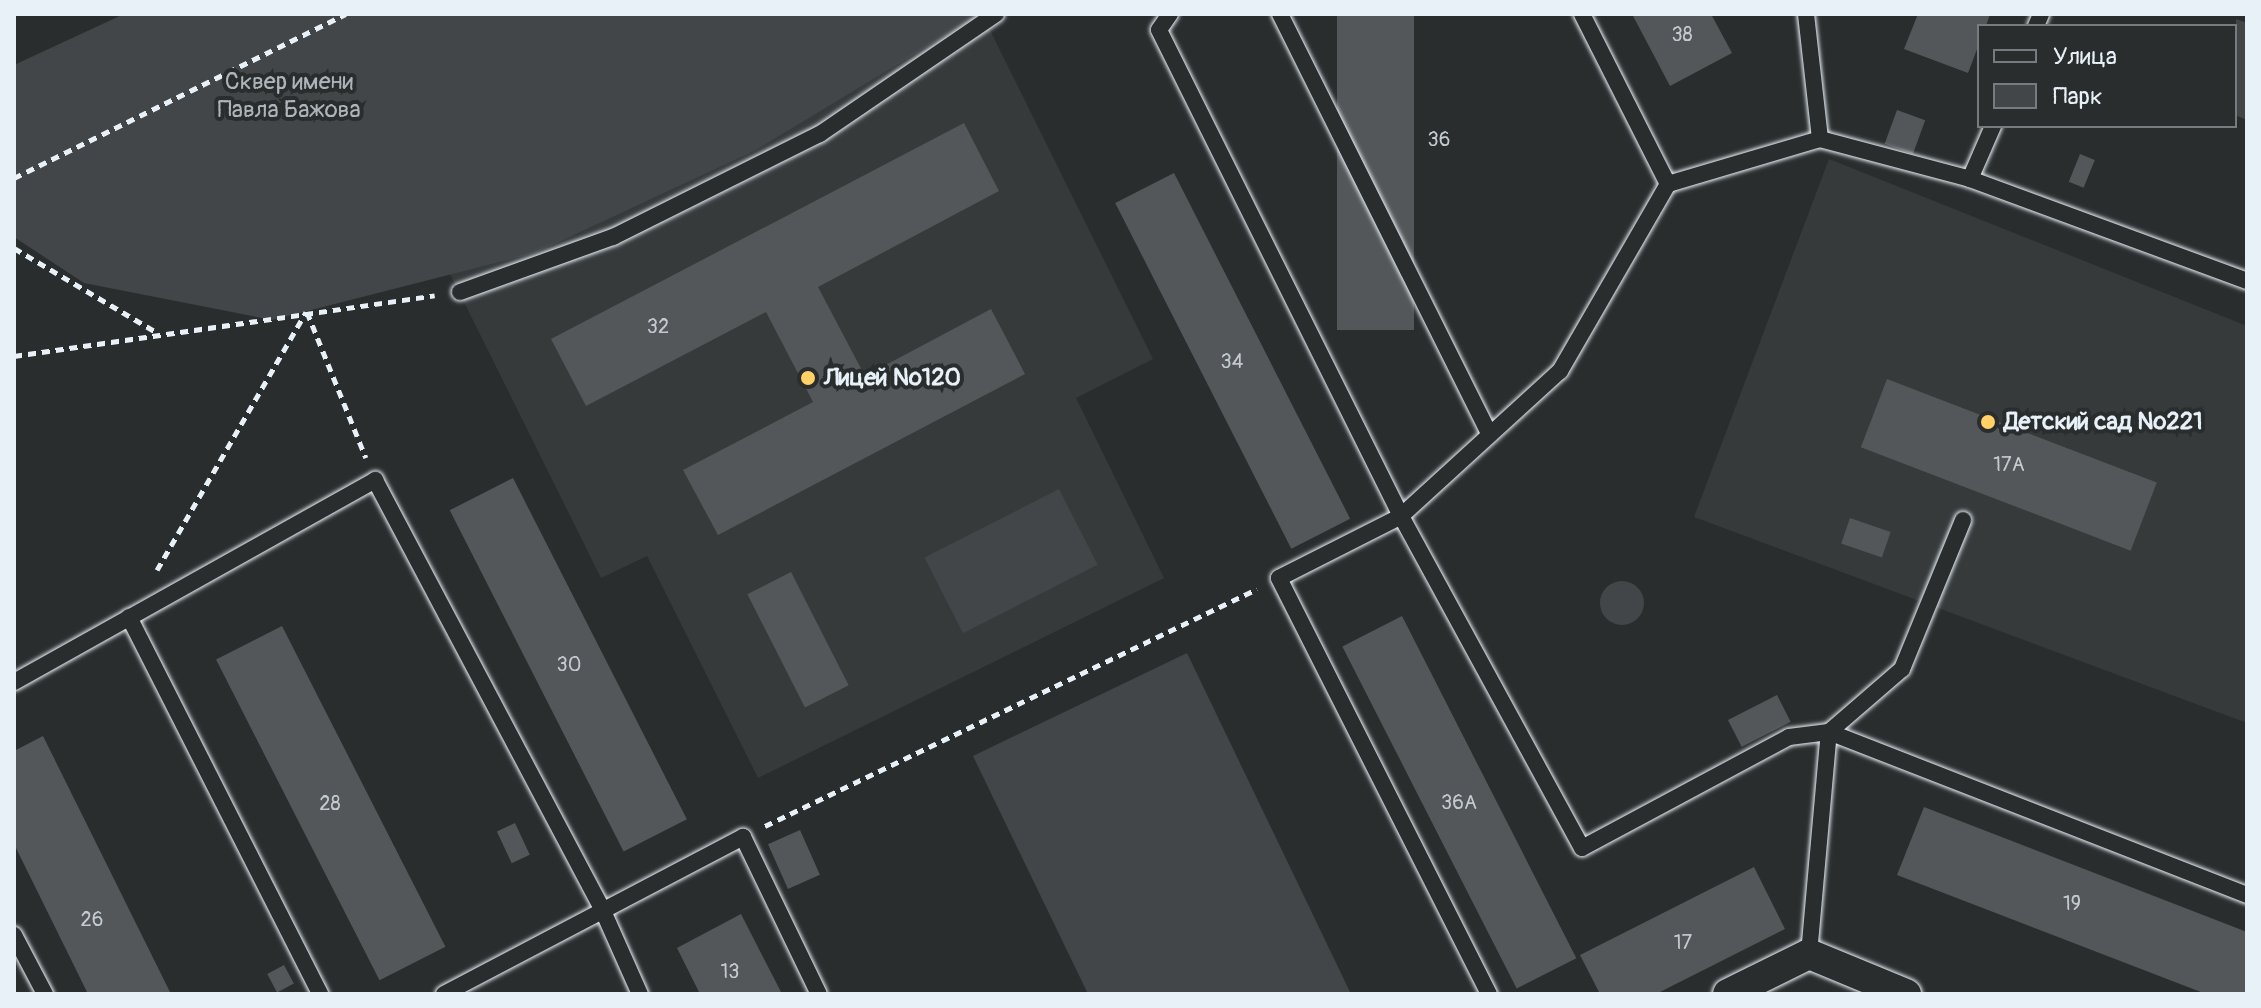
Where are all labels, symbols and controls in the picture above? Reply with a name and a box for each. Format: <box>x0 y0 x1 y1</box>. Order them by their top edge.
house number: 38 <box>1671 22 1693 46</box>
legend <box>1977 24 2237 128</box>
text: Улица <box>2053 42 2117 71</box>
park label: Сквер имени Павла Бажова <box>217 68 361 124</box>
text: Парк <box>2053 82 2102 111</box>
house number: 36 <box>1428 127 1450 151</box>
house number: 32 <box>647 314 669 338</box>
house number: 34 <box>1221 349 1243 373</box>
place label: Лицей №120 <box>824 364 961 392</box>
marker: Лицей №120 <box>799 369 817 387</box>
place label: Детский сад №221 <box>2004 408 2203 436</box>
marker: Детский сад №221 <box>1979 413 1997 431</box>
house number: 17А <box>1993 452 2025 476</box>
house number: 30 <box>557 652 581 676</box>
house number: 36А <box>1441 790 1477 814</box>
house number: 28 <box>319 791 341 815</box>
house number: 19 <box>2063 891 2081 915</box>
house number: 26 <box>81 907 103 931</box>
house number: 17 <box>1674 930 1692 954</box>
house number: 13 <box>721 959 739 983</box>

